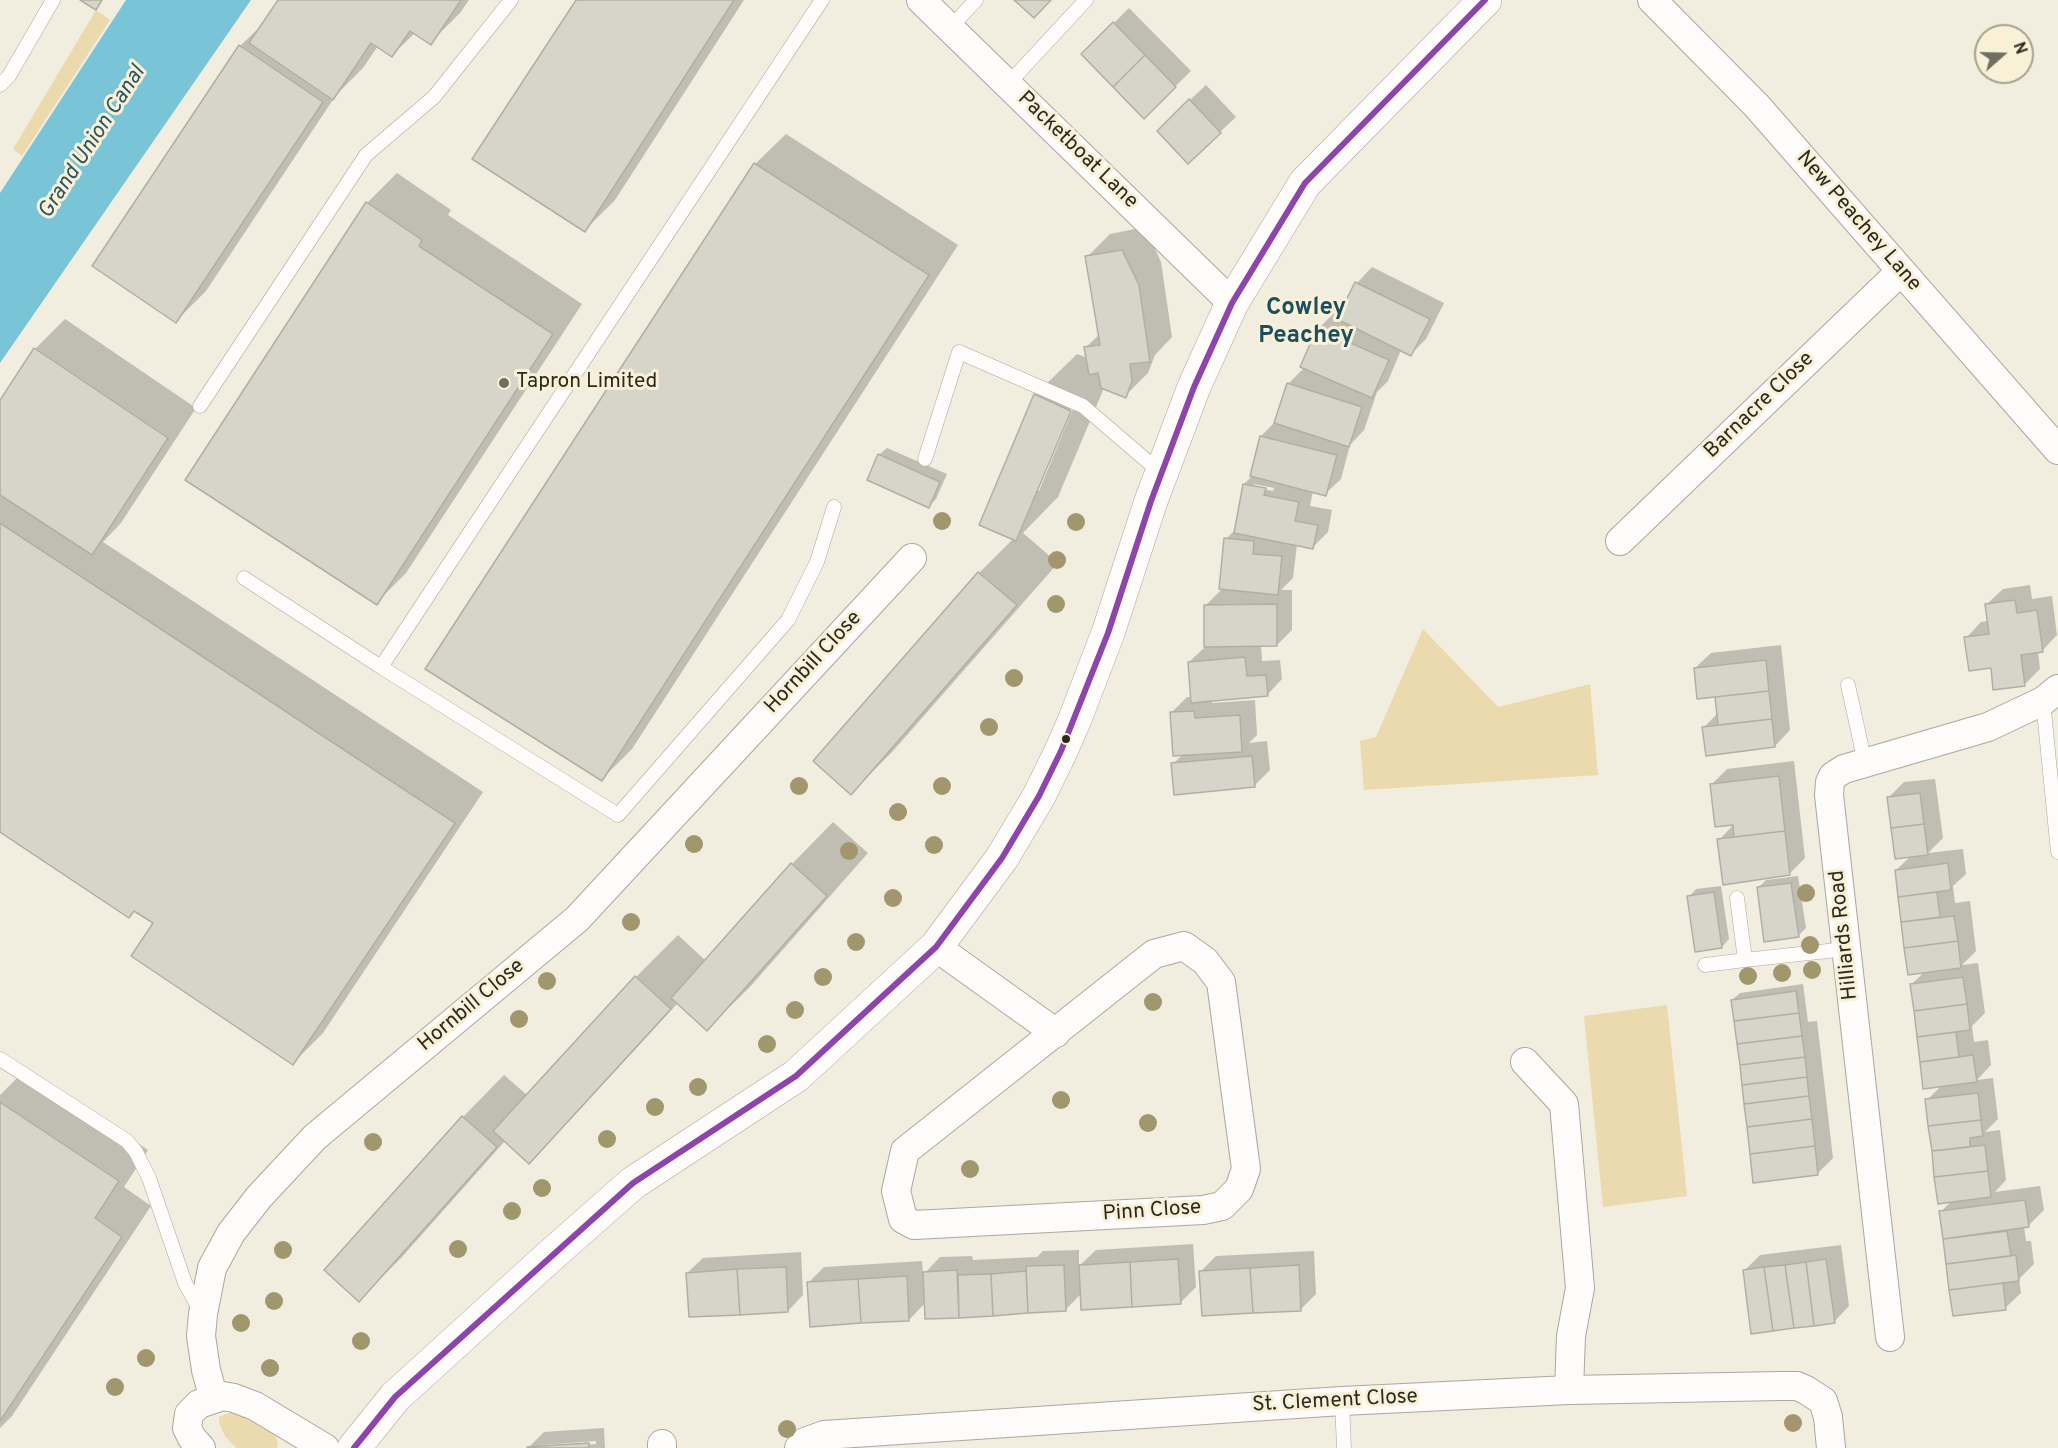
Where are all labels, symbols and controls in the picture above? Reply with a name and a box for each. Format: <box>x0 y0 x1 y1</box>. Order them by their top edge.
north arrow <box>1974 24 2034 84</box>
text: N <box>2008 40 2030 57</box>
water label: Grand Union Canal <box>34 62 152 224</box>
street label: Packetboat Lane <box>1011 87 1143 215</box>
street label: New Peachey Lane <box>1790 147 1926 297</box>
district label: Cowley Peachey <box>1258 295 1354 351</box>
street label: Barnacre Close <box>1700 347 1820 465</box>
place label: Tapron Limited <box>516 370 657 396</box>
marker: Tapron Limited <box>497 376 511 390</box>
street label: Hornbill Close <box>760 607 868 719</box>
unlabelled marker <box>1060 733 1072 745</box>
street label: Hilliards Road <box>1826 869 1864 1001</box>
street label: Hornbill Close <box>414 954 530 1058</box>
street label: Pinn Close <box>1102 1196 1202 1228</box>
street label: St. Clement Close <box>1252 1385 1418 1419</box>

